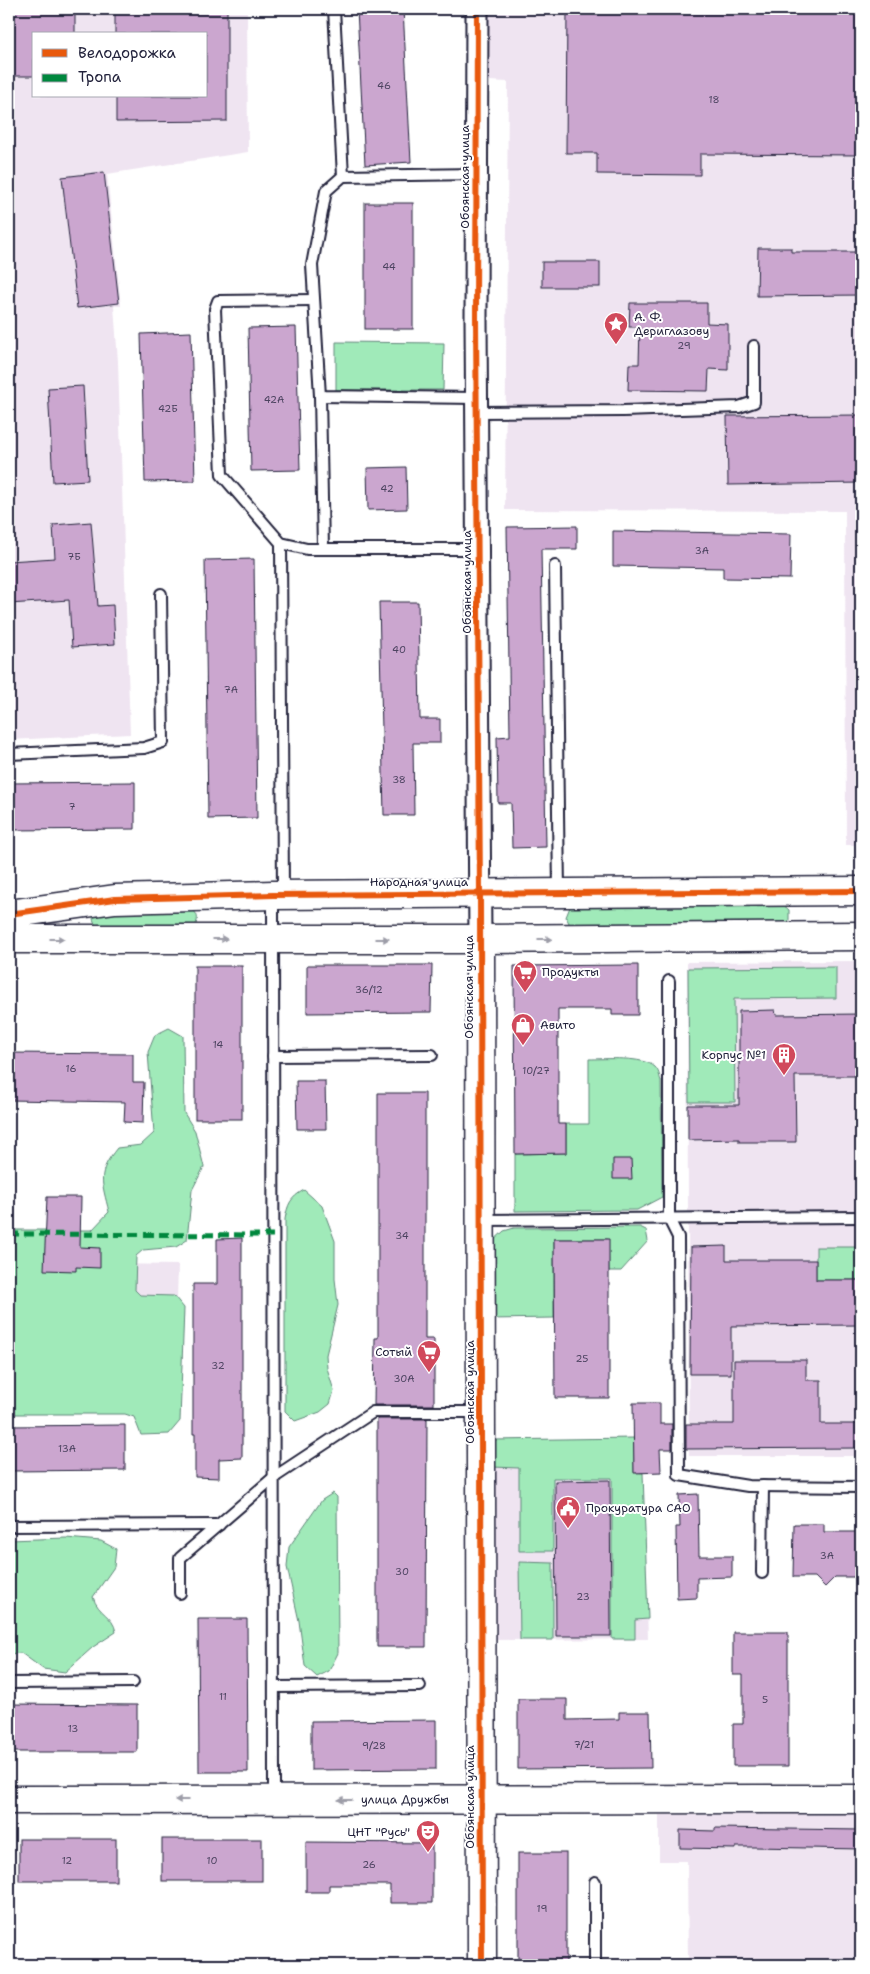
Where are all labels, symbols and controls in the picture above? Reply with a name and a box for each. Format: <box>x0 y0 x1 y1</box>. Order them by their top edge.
legend <box>32 32 208 98</box>
text: Велодорожка <box>78 43 177 63</box>
text: Тропа <box>78 67 122 87</box>
house number: 46 <box>377 79 391 92</box>
house number: 18 <box>708 93 720 106</box>
street label: Обоянская улица <box>457 125 473 229</box>
house number: 44 <box>382 260 396 273</box>
place label: А. Ф. Дериглазову <box>634 309 710 339</box>
place icon: А. Ф. Дериглазову <box>603 311 629 345</box>
house number: 29 <box>677 339 691 352</box>
house number: 42А <box>264 393 284 406</box>
house number: 42Б <box>158 402 178 415</box>
house number: 42 <box>380 482 394 495</box>
street label: Обоянская улица <box>459 530 475 634</box>
house number: 3А <box>695 544 709 557</box>
house number: 7Б <box>67 550 81 563</box>
house number: 40 <box>392 643 406 656</box>
house number: 7А <box>224 683 238 696</box>
house number: 38 <box>392 773 406 786</box>
house number: 7 <box>69 800 76 813</box>
street label: Народная улица <box>370 874 469 890</box>
one-way arrow <box>50 935 66 943</box>
one-way arrow <box>212 935 228 943</box>
one-way arrow <box>375 935 391 943</box>
street label: Обоянская улица <box>461 935 477 1039</box>
one-way arrow <box>537 935 553 943</box>
supermarket icon: Продукты <box>512 959 538 993</box>
place label: Продукты <box>542 964 599 980</box>
house number: 36/12 <box>355 983 383 996</box>
shop icon: Авито <box>510 1012 536 1046</box>
place label: Авито <box>540 1017 575 1033</box>
house number: 14 <box>213 1038 223 1051</box>
building icon: Корпус №1 <box>771 1042 797 1076</box>
place label: Корпус №1 <box>701 1047 766 1063</box>
house number: 16 <box>66 1062 76 1075</box>
house number: 10/27 <box>522 1064 550 1077</box>
house number: 34 <box>395 1229 409 1242</box>
supermarket icon: Сотый <box>416 1339 442 1373</box>
street label: Обоянская улица <box>462 1340 478 1444</box>
place label: Сотый <box>375 1344 412 1360</box>
house number: 25 <box>576 1352 588 1365</box>
house number: 32 <box>211 1359 225 1372</box>
house number: 30А <box>393 1372 415 1385</box>
house number: 13А <box>58 1442 76 1455</box>
public building icon: Прокуратура САО <box>555 1495 581 1529</box>
place label: Прокуратура САО <box>586 1500 691 1516</box>
house number: 3А <box>820 1549 834 1562</box>
house number: 30 <box>395 1565 409 1578</box>
house number: 23 <box>576 1590 590 1603</box>
house number: 11 <box>219 1690 227 1703</box>
house number: 5 <box>762 1693 768 1706</box>
house number: 13 <box>68 1722 78 1735</box>
house number: 7/21 <box>574 1738 594 1751</box>
house number: 9/28 <box>362 1739 386 1752</box>
street label: Обоянская улица <box>462 1745 478 1849</box>
street label: улица Дружбы <box>361 1791 449 1808</box>
one-way arrow <box>174 1796 190 1804</box>
one-way arrow <box>336 1796 352 1804</box>
theatre icon: ЦНТ "Русь" <box>415 1819 441 1853</box>
place label: ЦНТ "Русь" <box>347 1824 410 1840</box>
house number: 12 <box>62 1854 72 1867</box>
house number: 10 <box>207 1854 217 1867</box>
house number: 26 <box>362 1858 376 1871</box>
house number: 19 <box>537 1902 547 1915</box>

